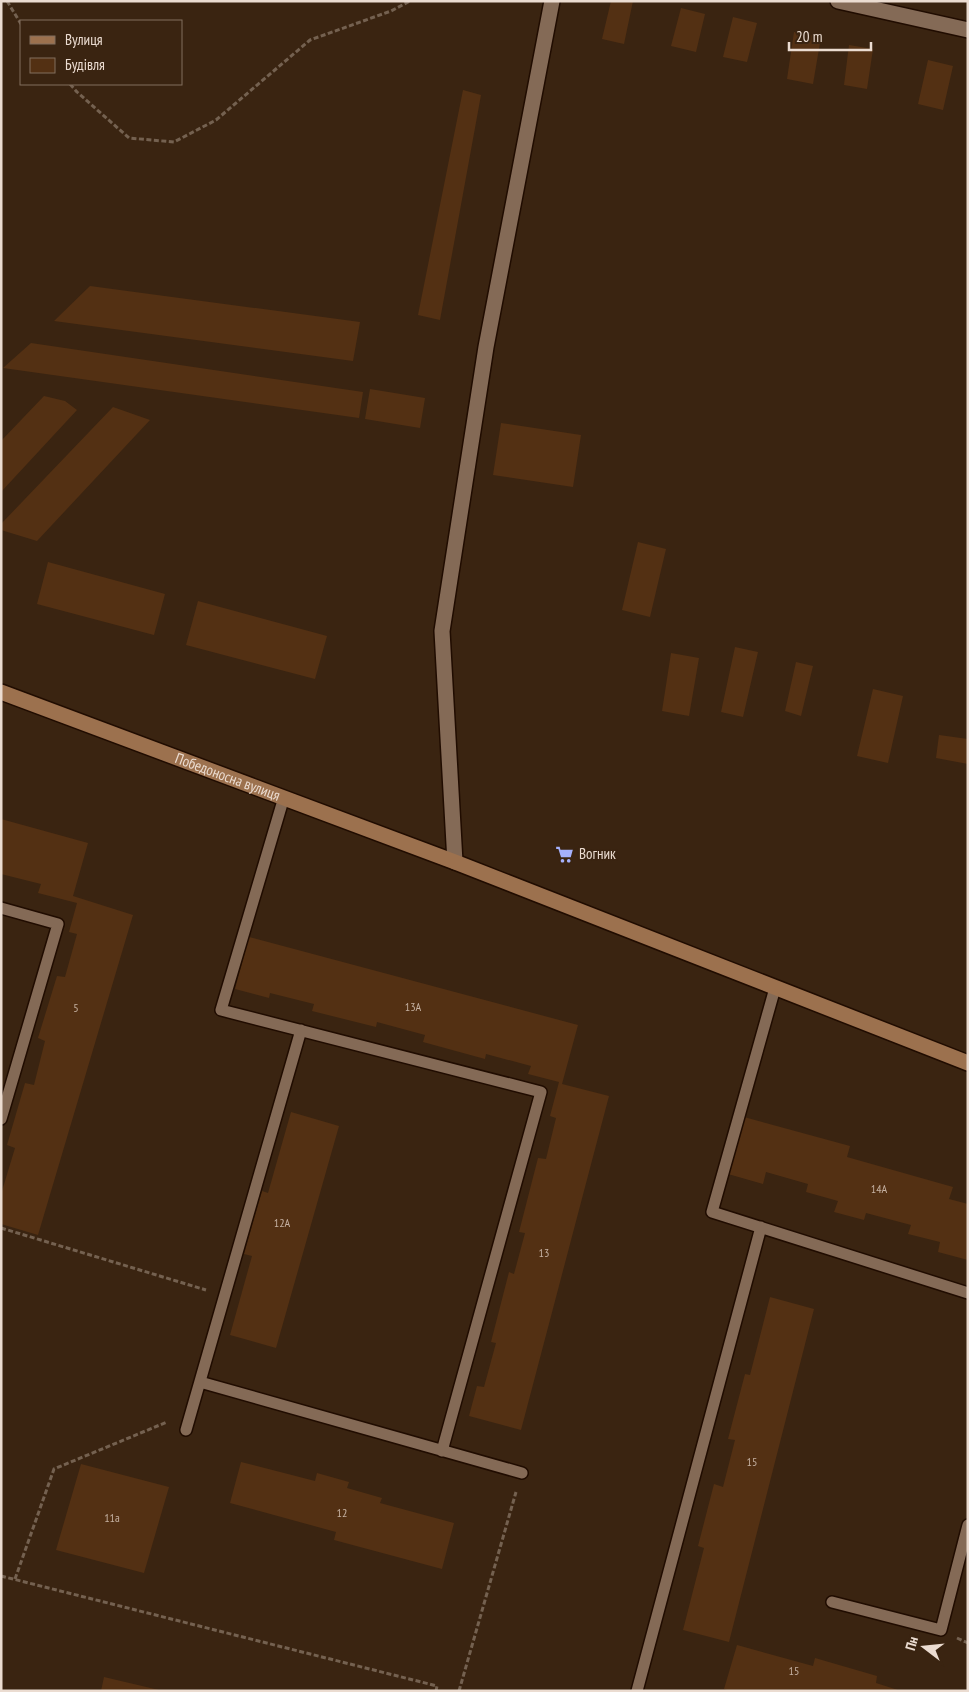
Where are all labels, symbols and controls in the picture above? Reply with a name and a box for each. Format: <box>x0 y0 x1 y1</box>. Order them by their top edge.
legend <box>20 20 182 85</box>
scale bar <box>789 20 872 52</box>
text: 20 m <box>796 27 822 46</box>
text: Вулиця <box>65 30 103 49</box>
text: Будівля <box>65 55 105 74</box>
street label: Победоносна вулиця <box>173 748 283 805</box>
supermarket icon: Вогник <box>555 844 575 864</box>
place label: Вогник <box>579 844 616 863</box>
house number: 13А <box>405 999 422 1014</box>
house number: 5 <box>73 1000 79 1015</box>
house number: 14А <box>871 1181 888 1196</box>
house number: 12А <box>274 1215 291 1230</box>
house number: 13 <box>539 1245 549 1260</box>
house number: 15 <box>747 1454 757 1469</box>
house number: 12 <box>337 1505 347 1520</box>
house number: 11а <box>104 1510 120 1525</box>
north arrow <box>899 1622 949 1672</box>
text: Пн <box>901 1634 922 1652</box>
house number: 15 <box>789 1663 799 1678</box>

